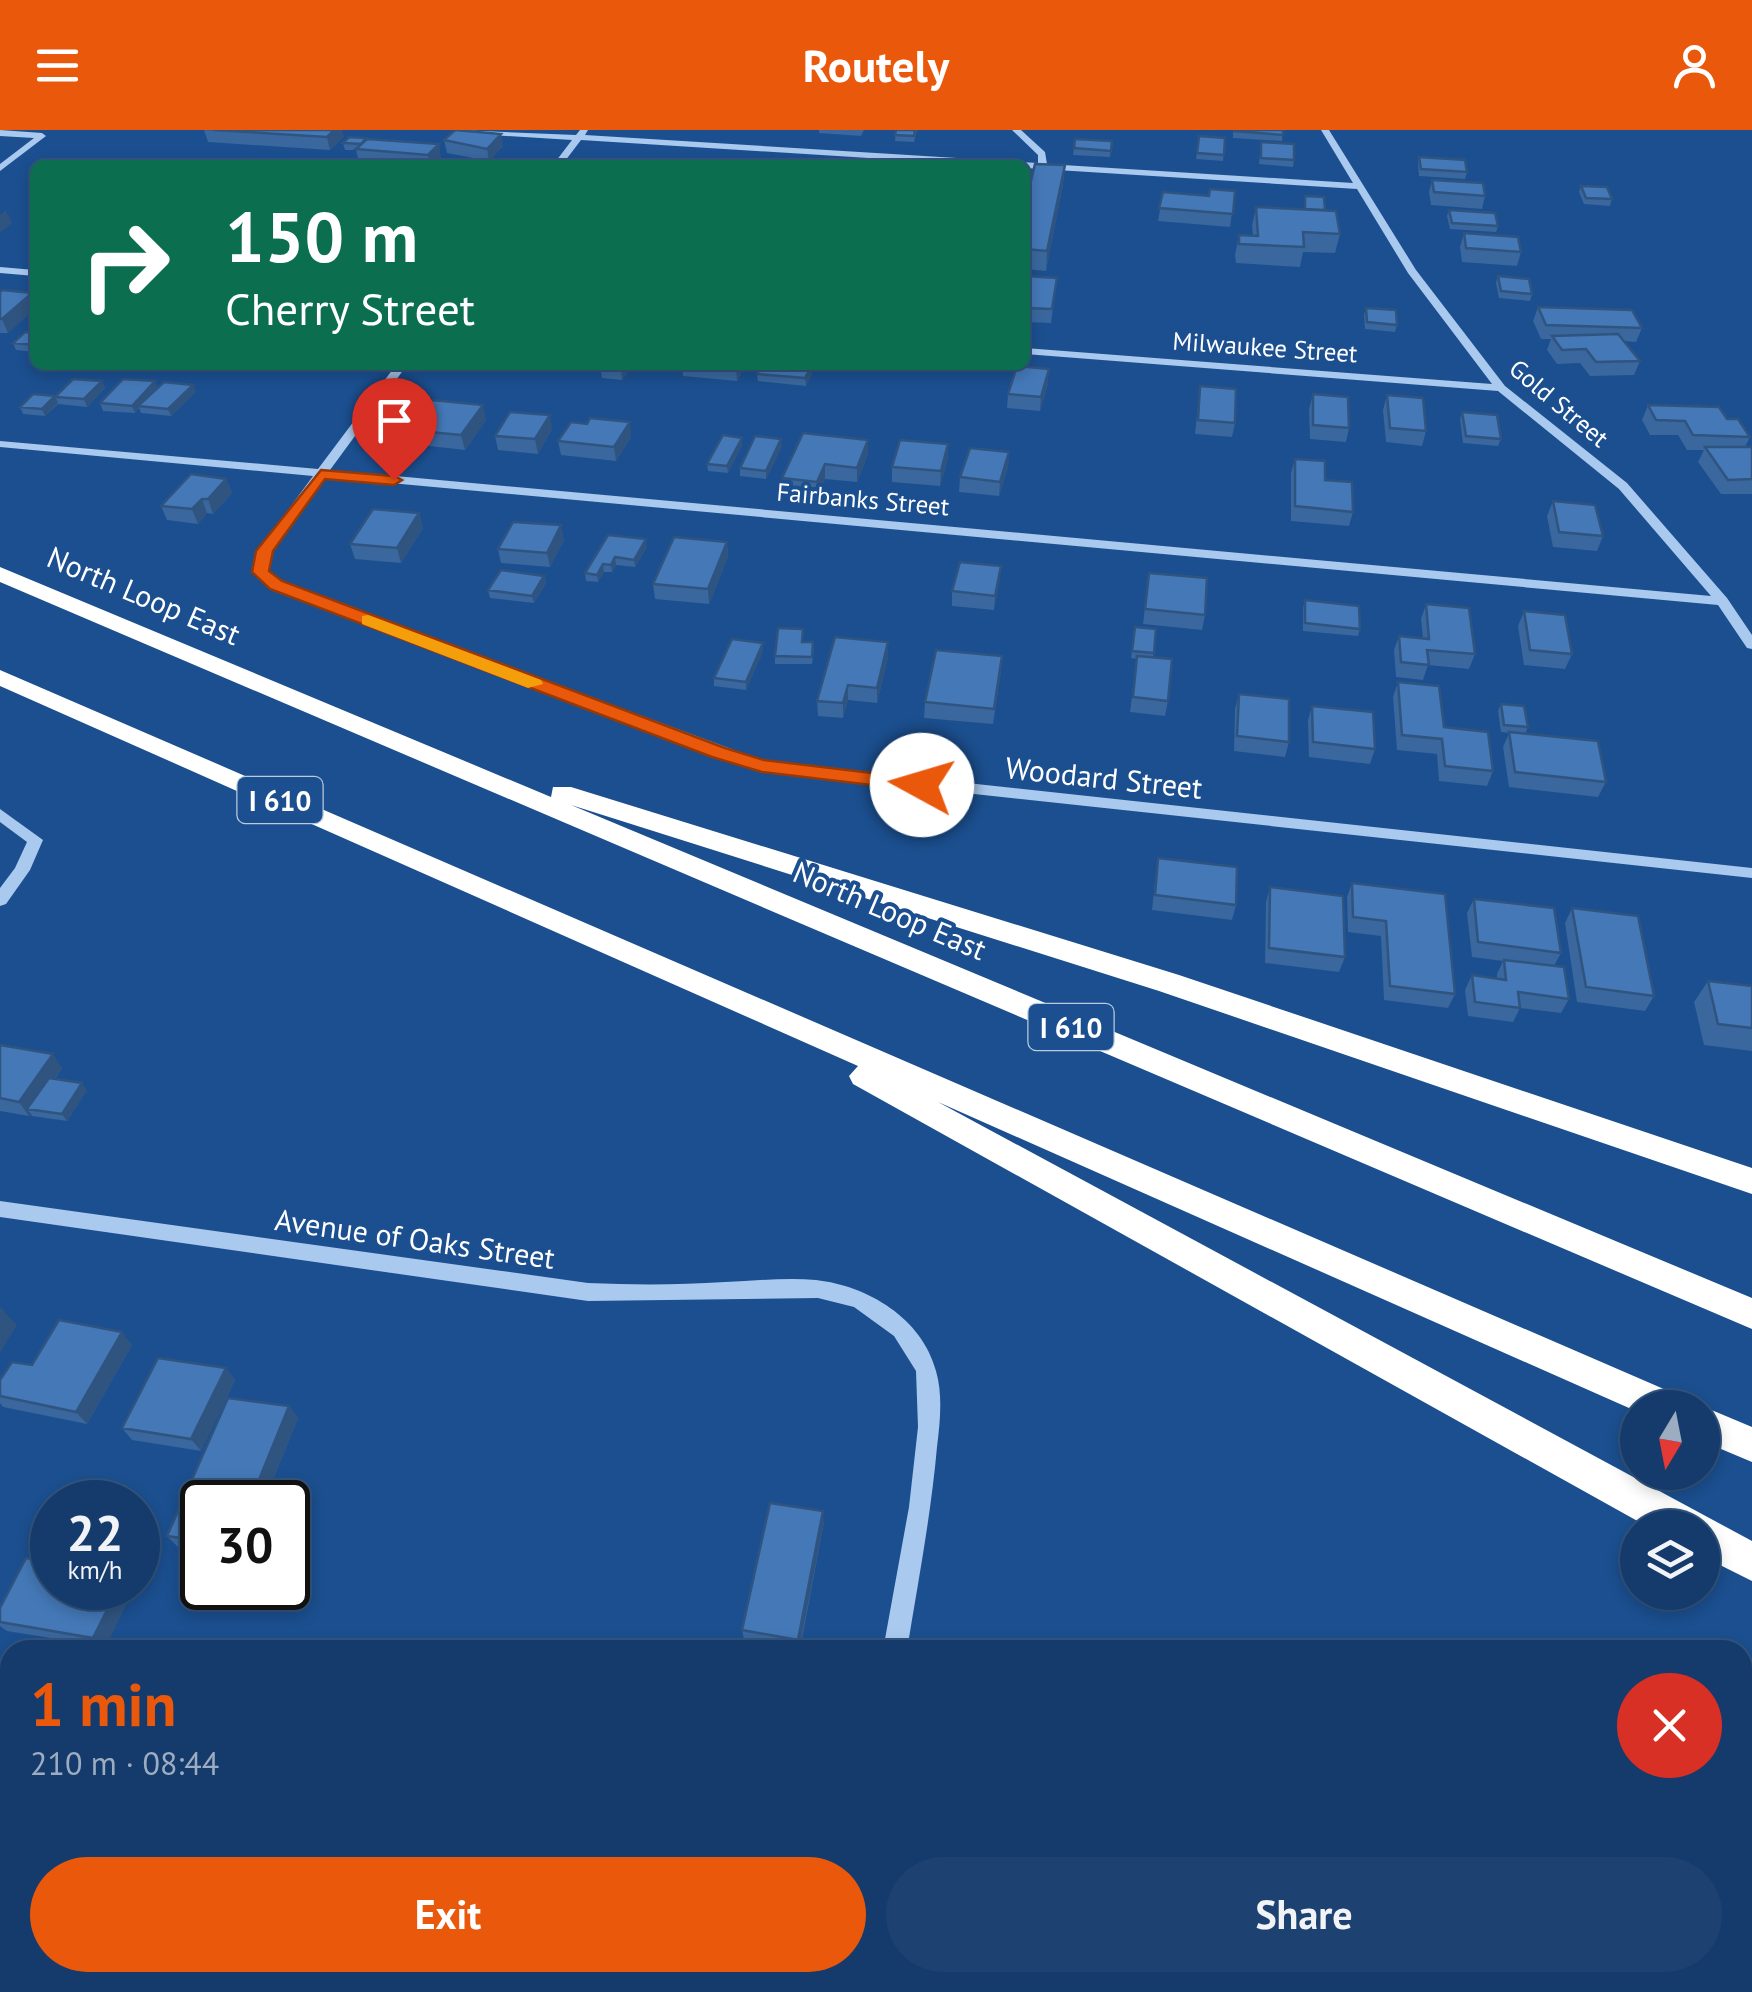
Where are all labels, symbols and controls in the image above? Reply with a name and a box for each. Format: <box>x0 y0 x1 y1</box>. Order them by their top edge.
text: Routely <box>803 36 949 94</box>
icon: menu <box>30 38 85 93</box>
icon: person <box>1667 38 1722 93</box>
text: 150 m <box>225 191 418 281</box>
icon: right <box>60 200 190 330</box>
text: Cherry Street <box>225 279 475 337</box>
street label: Milwaukee Street <box>1171 325 1359 369</box>
street label: Gold Street <box>1503 352 1616 454</box>
pin <box>352 378 437 481</box>
icon: arrive <box>367 393 422 448</box>
street label: Fairbanks Street <box>775 476 951 523</box>
street label: North Loop East <box>42 537 246 653</box>
position arrow <box>870 733 974 837</box>
street label: Woodard Street <box>1004 747 1204 807</box>
road number: I 610 <box>238 777 322 823</box>
street label: North Loop East <box>788 852 992 968</box>
road number: I 610 <box>1028 1004 1114 1050</box>
street label: Avenue of Oaks Street <box>273 1199 557 1277</box>
north arrow <box>1620 1390 1720 1490</box>
map controls <box>1620 1390 1720 1610</box>
speed limit sign: 30 <box>180 1480 310 1610</box>
text: 22 <box>67 1500 123 1565</box>
button: layers <box>1620 1510 1720 1610</box>
text: km/h <box>68 1554 122 1586</box>
text: 1 min <box>30 1665 176 1743</box>
button: close <box>1617 1673 1722 1778</box>
text: 210 m · 08:44 <box>30 1742 219 1784</box>
button: Exit <box>30 1857 866 1972</box>
button: Share <box>886 1857 1722 1972</box>

